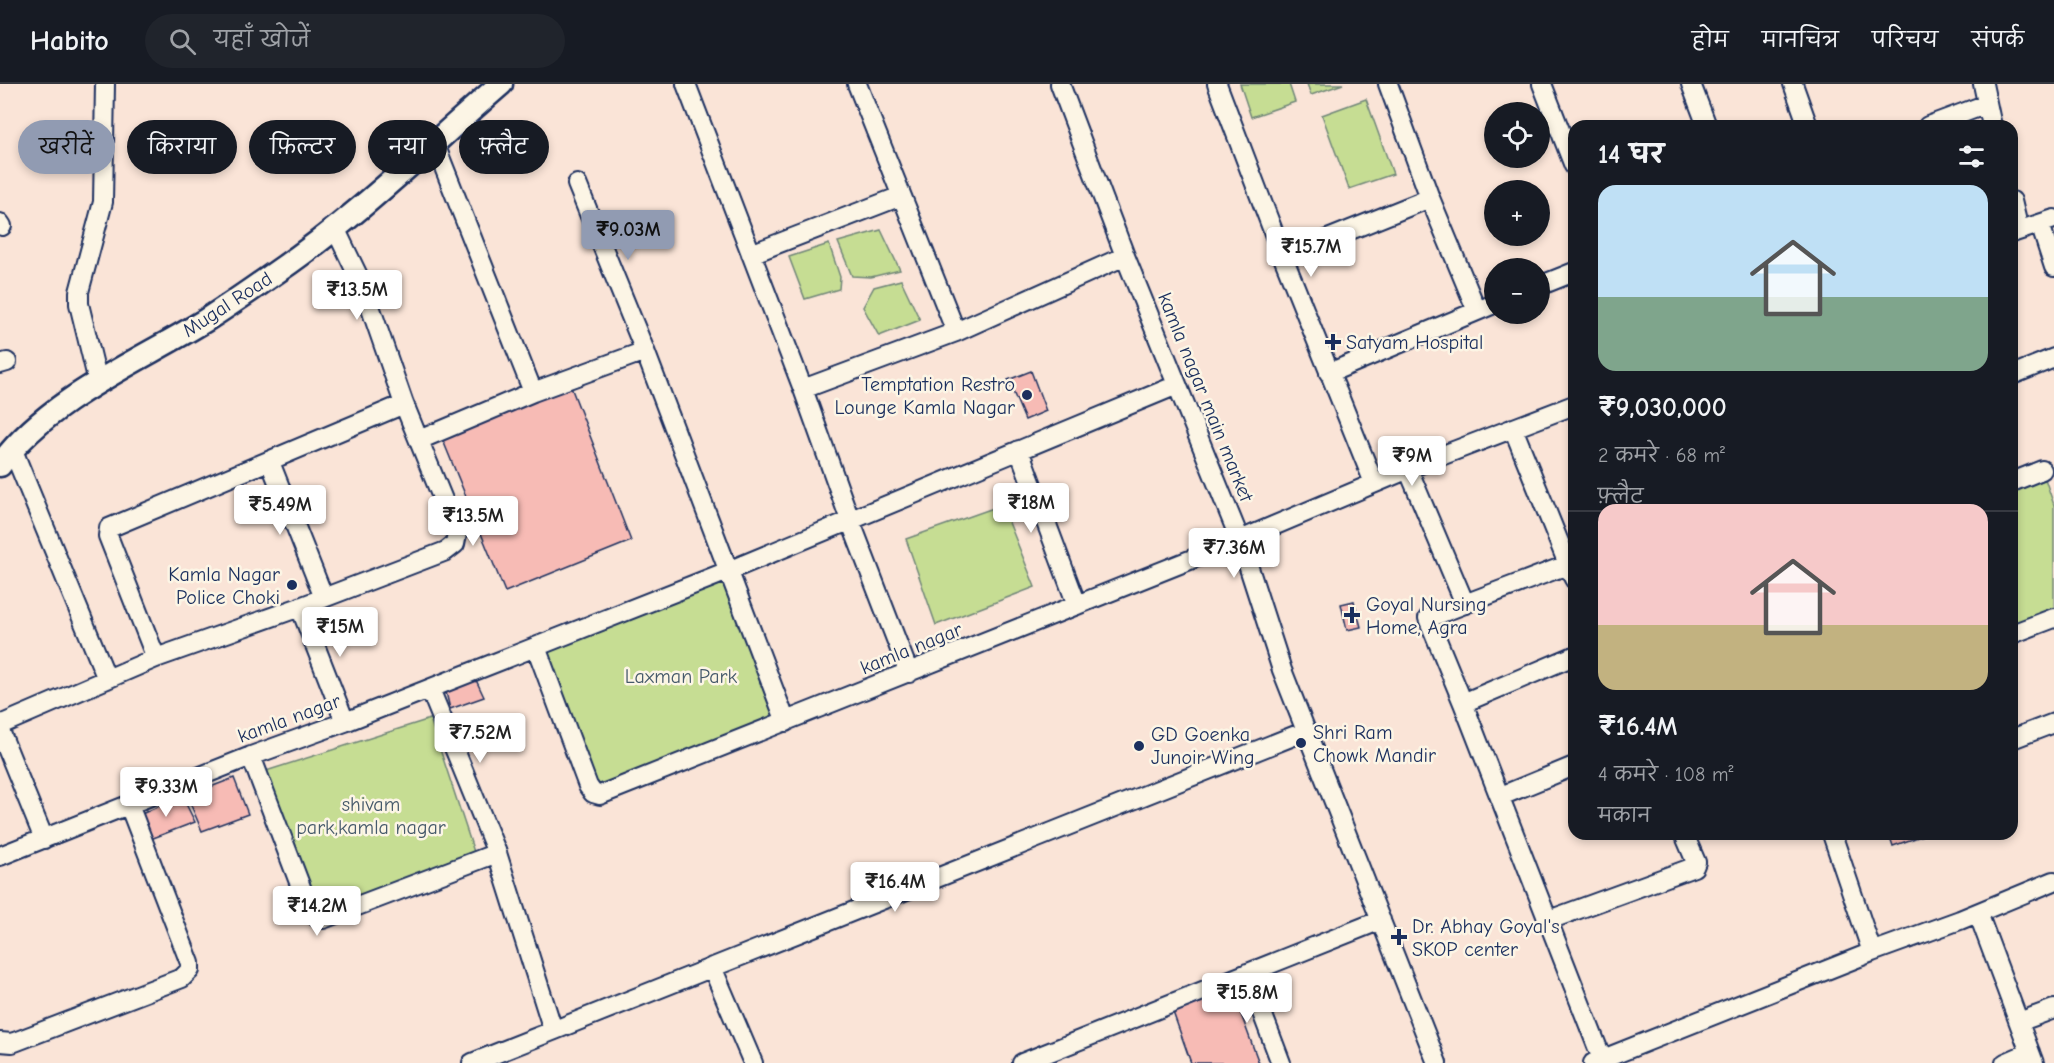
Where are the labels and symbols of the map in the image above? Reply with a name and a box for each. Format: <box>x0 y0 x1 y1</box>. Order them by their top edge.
pin: ₹9.03M <box>579 210 677 261</box>
pin: ₹15.7M <box>1262 227 1360 278</box>
street label: Mugal Road <box>178 267 276 342</box>
pin: ₹13.5M <box>308 270 406 321</box>
street label: kamla nagar main market <box>1153 289 1259 506</box>
place label: Satyam Hospital <box>1346 331 1483 354</box>
marker: Satyam Hospital <box>1324 333 1342 351</box>
place label: Temptation Restro Lounge Kamla Nagar <box>834 373 1015 419</box>
marker: Temptation Restro Lounge Kamla Nagar <box>1020 388 1034 402</box>
pin: ₹9M <box>1383 436 1441 487</box>
pin: ₹18M <box>995 483 1067 534</box>
pin: ₹5.49M <box>231 485 329 536</box>
pin: ₹13.5M <box>424 496 522 547</box>
pin: ₹7.36M <box>1185 528 1283 579</box>
place label: Kamla Nagar Police Choki <box>168 563 280 609</box>
marker: Kamla Nagar Police Choki <box>285 578 299 592</box>
place label: Goyal Nursing Home, Agra <box>1366 593 1487 639</box>
marker: Goyal Nursing Home, Agra <box>1343 606 1361 624</box>
pin: ₹15M <box>304 607 376 658</box>
street label: kamla nagar <box>857 618 965 679</box>
park label: Laxman Park <box>625 665 737 688</box>
street label: kamla nagar <box>235 689 344 748</box>
pin: ₹7.52M <box>431 713 529 764</box>
place label: Shri Ram Chowk Mandir <box>1313 721 1436 767</box>
place label: GD Goenka Junoir Wing <box>1151 723 1255 769</box>
marker: Shri Ram Chowk Mandir <box>1294 736 1308 750</box>
marker: GD Goenka Junoir Wing <box>1132 739 1146 753</box>
pin: ₹9.33M <box>117 767 215 818</box>
park label: shivam park,kamla nagar <box>296 793 446 839</box>
pin: ₹16.4M <box>846 862 944 913</box>
pin: ₹14.2M <box>268 886 366 937</box>
place label: Dr. Abhay Goyal's SKOP center <box>1412 915 1560 961</box>
marker: Dr. Abhay Goyal's SKOP center <box>1390 928 1408 946</box>
pin: ₹15.8M <box>1198 973 1296 1024</box>

